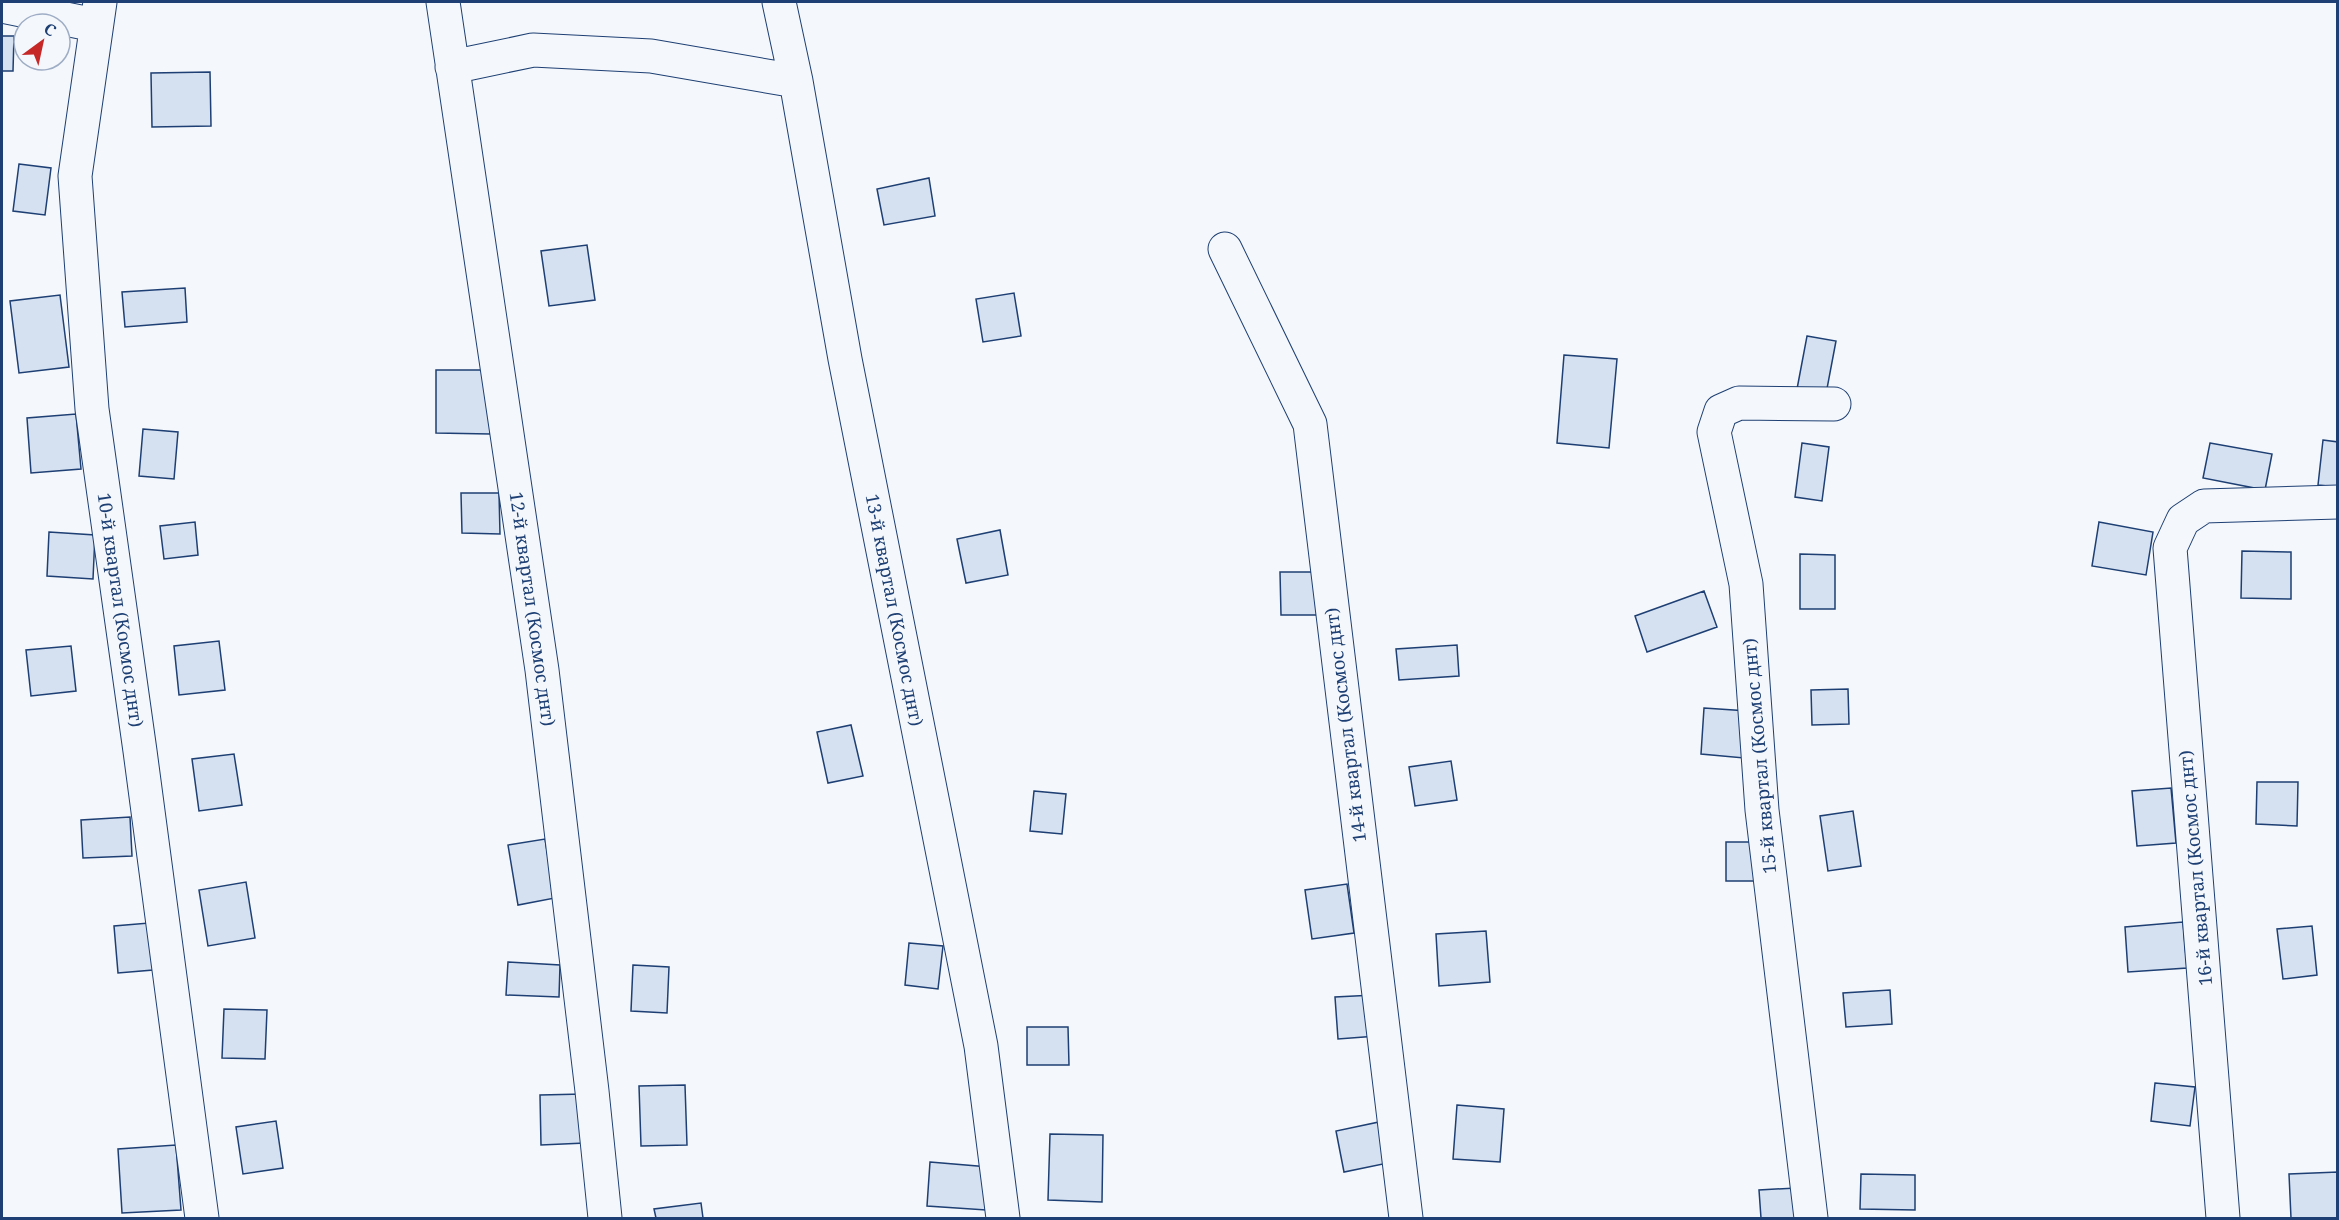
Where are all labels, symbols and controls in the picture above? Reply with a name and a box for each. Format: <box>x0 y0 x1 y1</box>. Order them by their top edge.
north arrow <box>12 12 72 72</box>
text: С <box>40 17 61 42</box>
street label: 12-й квартал (Космос днт) <box>505 490 561 728</box>
street label: 10-й квартал (Космос днт) <box>93 491 149 729</box>
street label: 13-й квартал (Космос днт) <box>861 492 929 728</box>
street label: 14-й квартал (Космос днт) <box>1319 606 1371 844</box>
street label: 15-й квартал (Космос днт) <box>1737 637 1781 875</box>
street label: 16-й квартал (Космос днт) <box>2173 749 2217 987</box>

